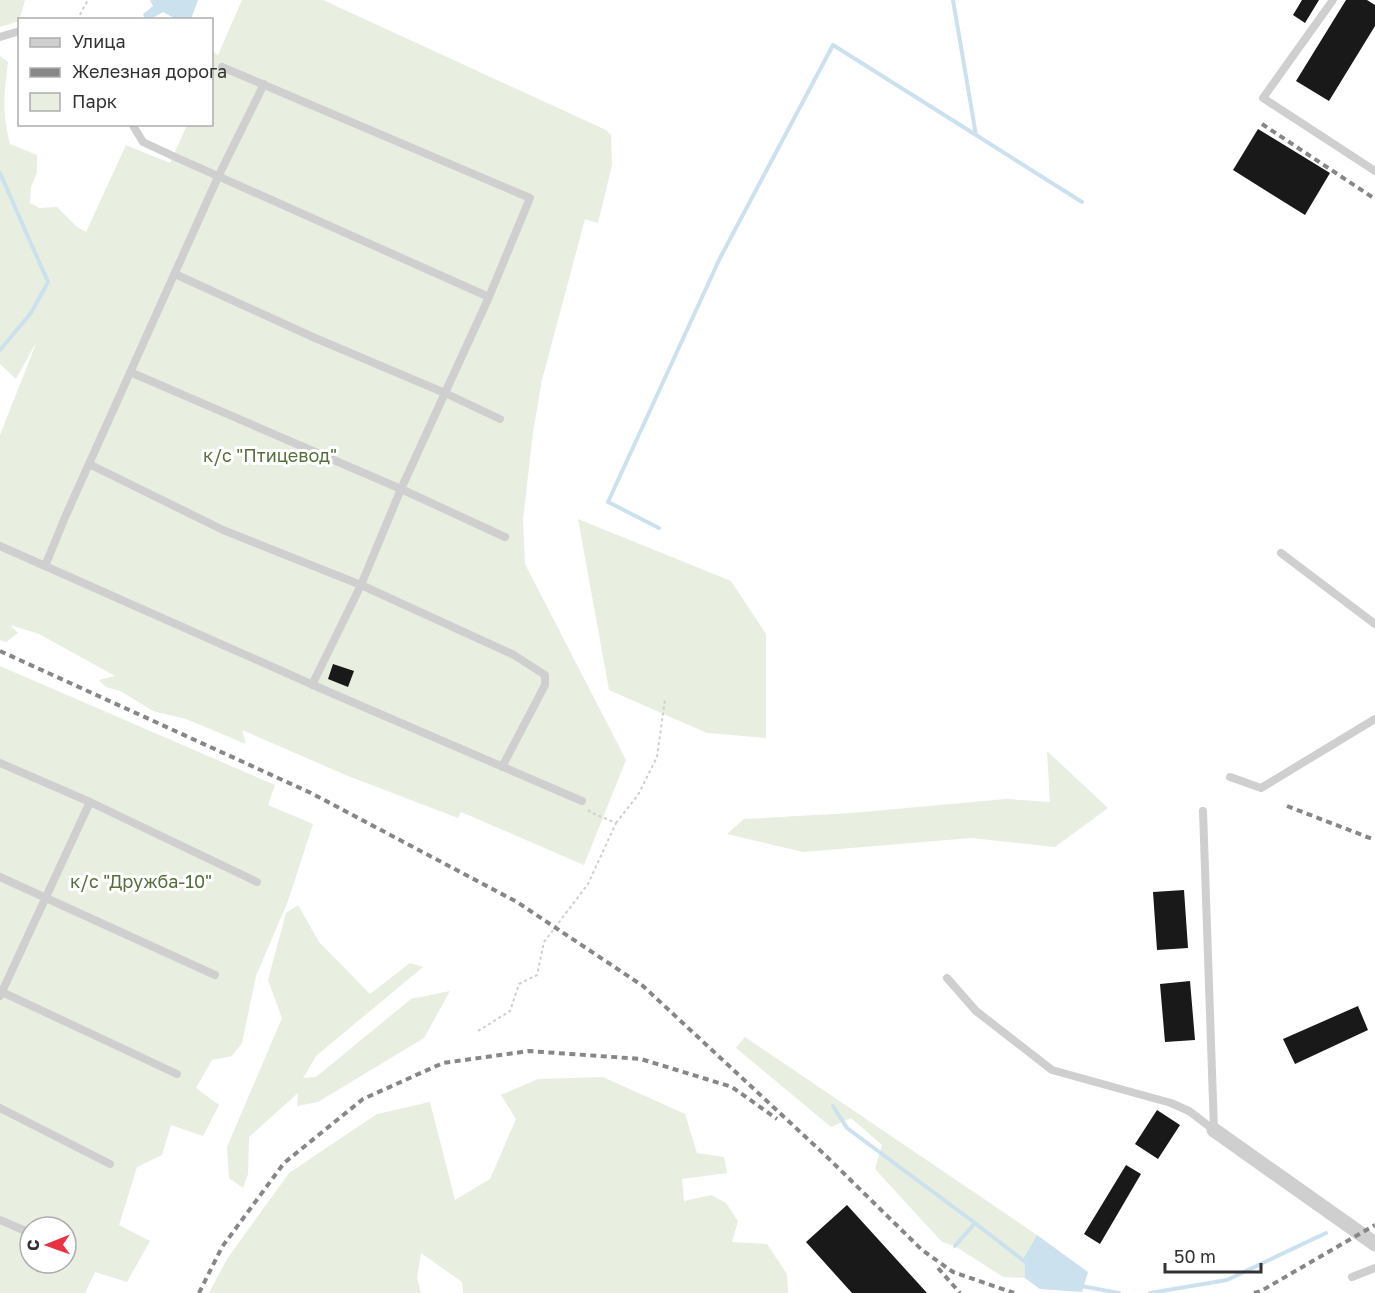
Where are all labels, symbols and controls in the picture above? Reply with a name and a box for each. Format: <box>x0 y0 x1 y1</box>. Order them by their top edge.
legend <box>18 18 213 126</box>
text: Улица <box>72 30 126 52</box>
text: Железная дорога <box>72 60 227 82</box>
text: Парк <box>72 90 117 112</box>
park label: к/с "Птицевод" <box>203 444 337 466</box>
park label: к/с "Дружба-10" <box>70 870 212 892</box>
north arrow <box>18 1215 78 1275</box>
scale bar <box>1165 1236 1261 1274</box>
text: С <box>23 1239 43 1251</box>
text: 50 m <box>1174 1245 1216 1267</box>

